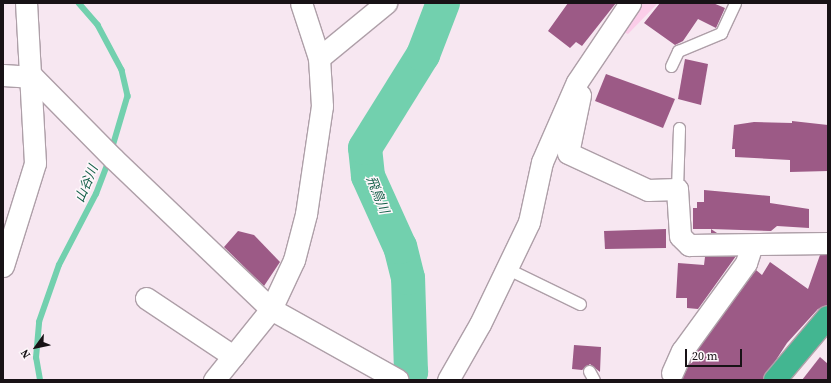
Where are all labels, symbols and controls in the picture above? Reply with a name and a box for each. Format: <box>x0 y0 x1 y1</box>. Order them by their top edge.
water label: 山谷川 <box>72 163 102 205</box>
water label: 飛鳥川 <box>362 174 392 216</box>
north arrow <box>16 327 56 367</box>
scale bar <box>687 341 744 367</box>
text: N <box>17 346 34 361</box>
text: 20 m <box>692 348 718 364</box>

